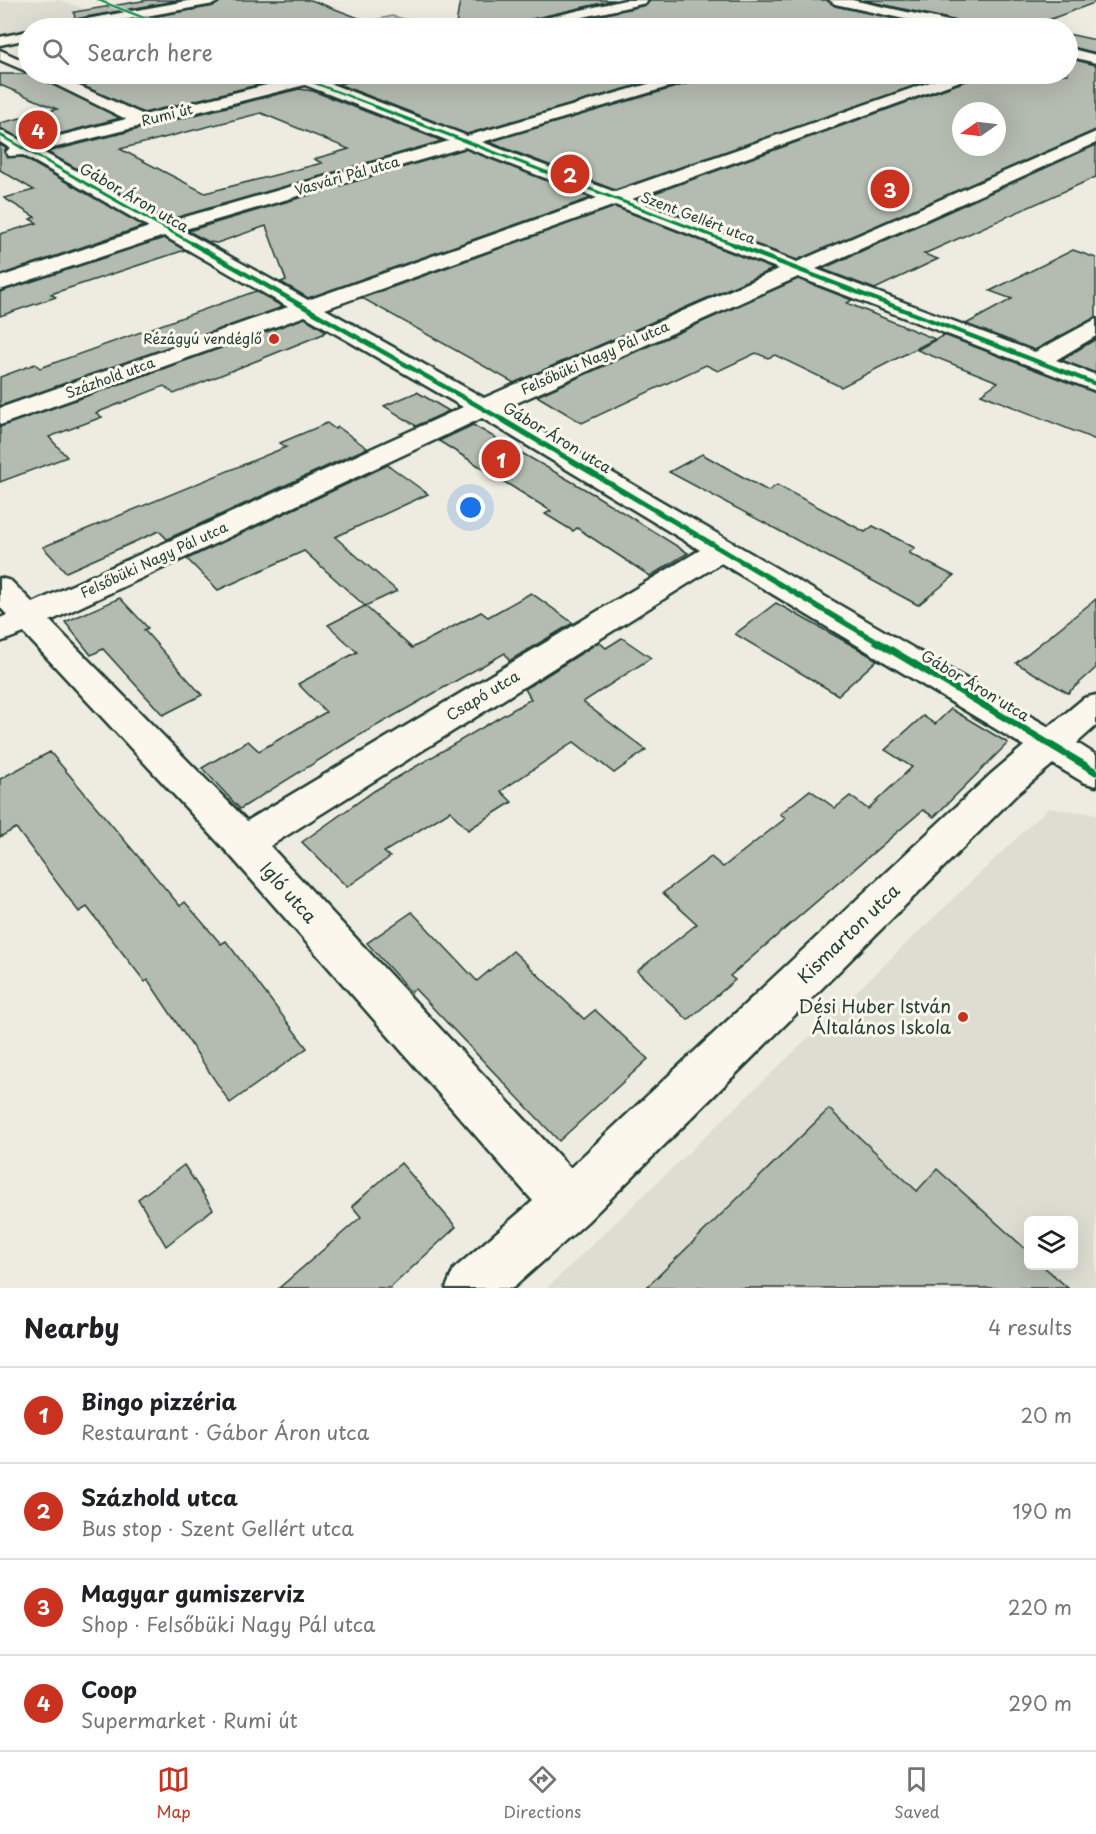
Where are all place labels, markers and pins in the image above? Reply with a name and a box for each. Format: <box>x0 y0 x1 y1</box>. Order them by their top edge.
pin: 4 <box>18 108 57 152</box>
pin: 2 <box>550 152 590 196</box>
pin: 3 <box>870 166 910 212</box>
place label: Rézágyú vendéglő <box>143 328 262 349</box>
marker: Rézágyú vendéglő <box>267 332 281 346</box>
pin: 1 <box>482 436 520 482</box>
place label: Dési Huber István Általános Iskola <box>798 992 952 1040</box>
marker: Dési Huber István Általános Iskola <box>956 1010 970 1024</box>

